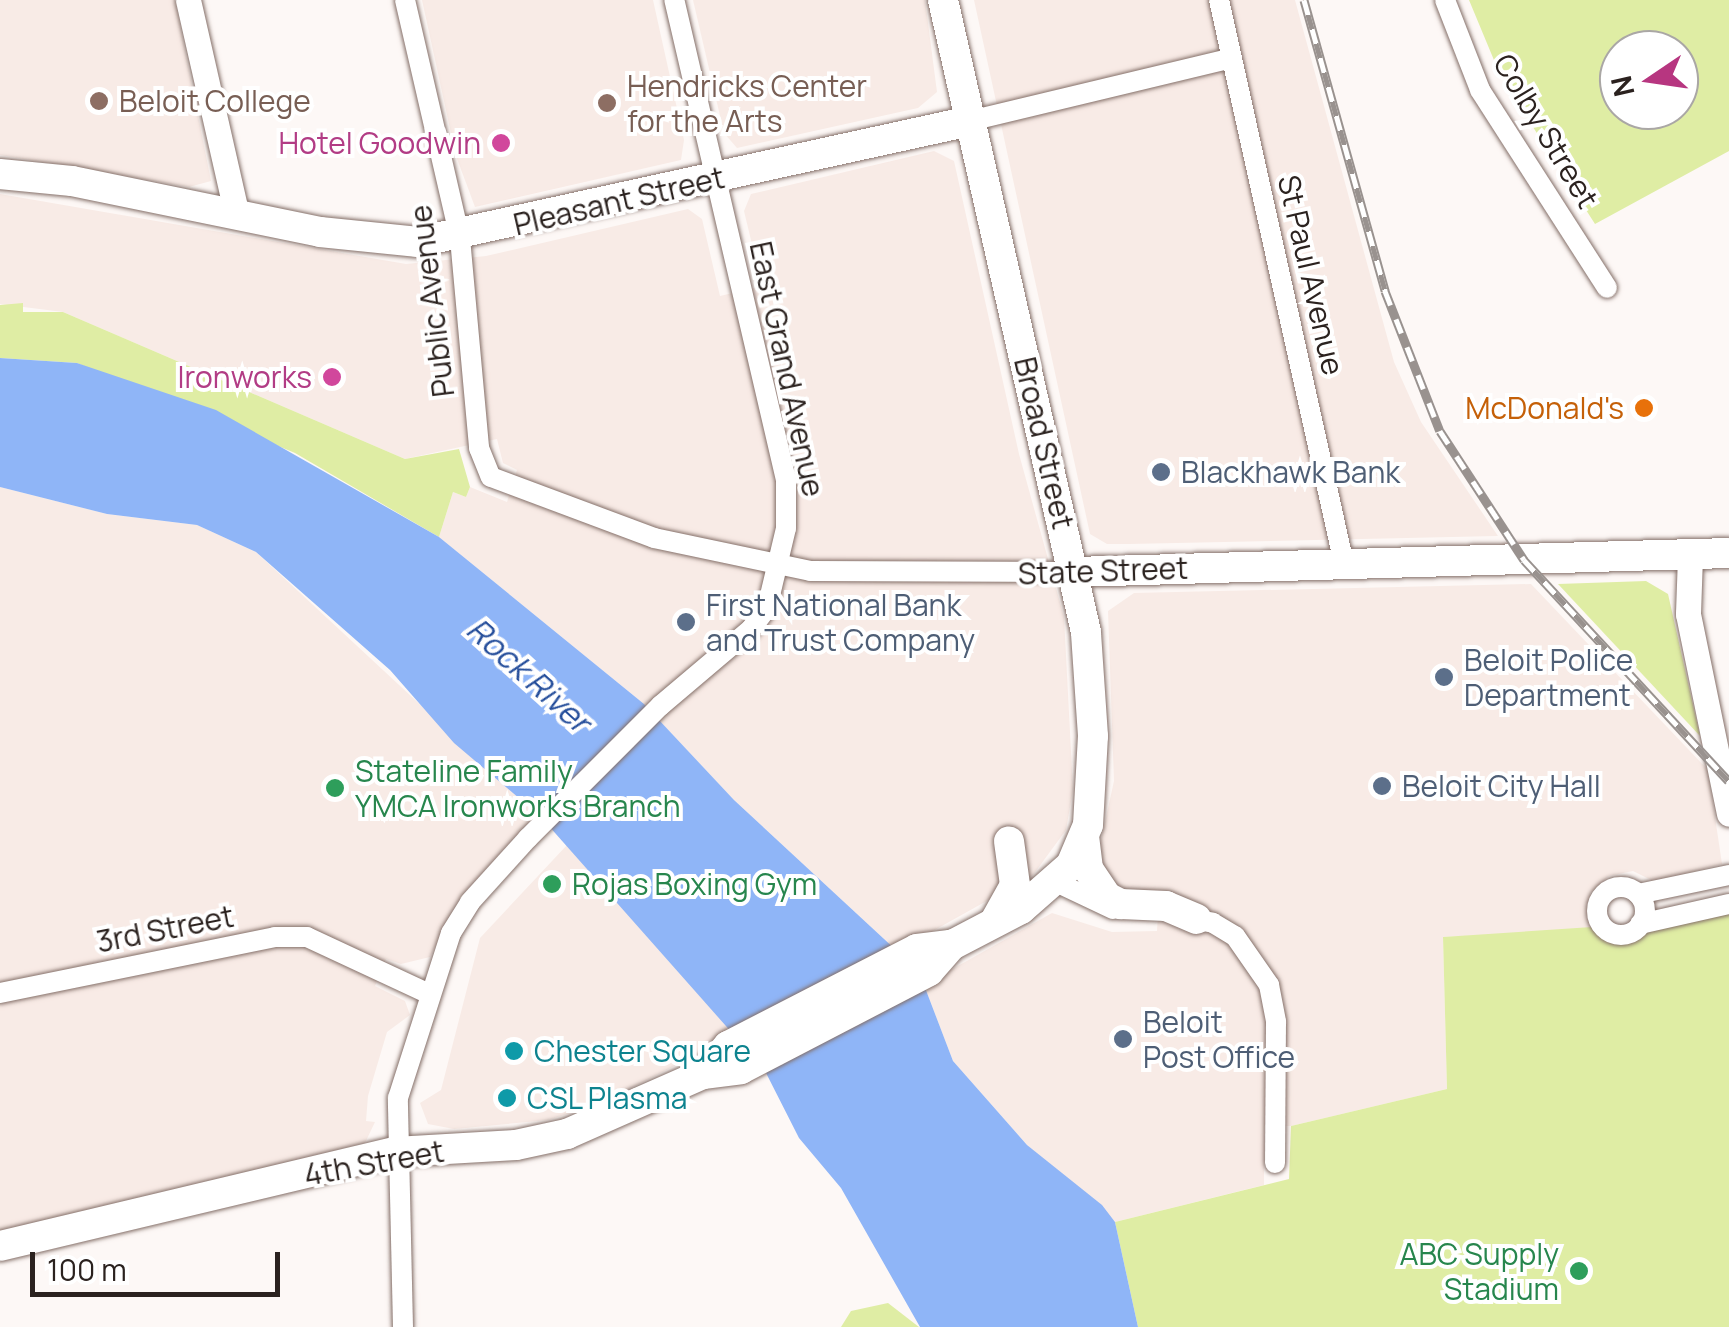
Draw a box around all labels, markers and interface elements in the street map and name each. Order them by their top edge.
north arrow [1599,30,1699,130]
street label: Colby Street [1486,48,1606,214]
place label: Hendricks Center for the Arts [627,68,867,138]
text: N [1601,72,1642,100]
place label: Beloit College [119,83,311,119]
marker: Beloit College [88,90,110,112]
marker: Hendricks Center for the Arts [596,92,618,114]
place label: Hotel Goodwin [279,125,481,161]
marker: Hotel Goodwin [490,132,512,154]
street label: Pleasant Street [510,159,728,243]
street label: St Paul Avenue [1271,172,1351,378]
street label: Public Avenue [402,203,462,399]
street label: East Grand Avenue [742,238,832,500]
street label: Broad Street [1007,354,1081,532]
place label: Ironworks [178,359,312,395]
marker: Ironworks [321,366,343,388]
place label: McDonald's [1465,390,1624,426]
marker: McDonald's [1633,397,1655,419]
place label: Blackhawk Bank [1181,454,1400,490]
marker: Blackhawk Bank [1150,461,1172,483]
street label: State Street [1017,550,1189,592]
place label: First National Bank and Trust Company [706,587,975,658]
water label: Rock River [459,610,599,740]
marker: First National Bank and Trust Company [675,611,697,633]
place label: Beloit Police Department [1464,642,1633,712]
marker: Beloit Police Department [1433,666,1455,688]
place label: Stateline Family YMCA Ironworks Branch [355,753,681,824]
place label: Beloit City Hall [1402,768,1601,804]
marker: Beloit City Hall [1371,775,1393,797]
marker: Stateline Family YMCA Ironworks Branch [324,777,346,799]
place label: Rojas Boxing Gym [572,866,817,902]
marker: Rojas Boxing Gym [541,873,563,895]
street label: 3rd Street [93,898,237,960]
place label: Beloit Post Office [1143,1004,1295,1074]
marker: Beloit Post Office [1112,1028,1134,1050]
place label: Chester Square [534,1033,751,1069]
marker: Chester Square [503,1040,525,1062]
place label: CSL Plasma [527,1080,689,1116]
marker: CSL Plasma [496,1087,518,1109]
street label: 4th Street [301,1133,447,1193]
scale bar [35,1232,285,1294]
place label: ABC Supply Stadium [1399,1236,1559,1306]
text: 100 m [47,1249,127,1290]
marker: ABC Supply Stadium [1568,1260,1590,1282]

